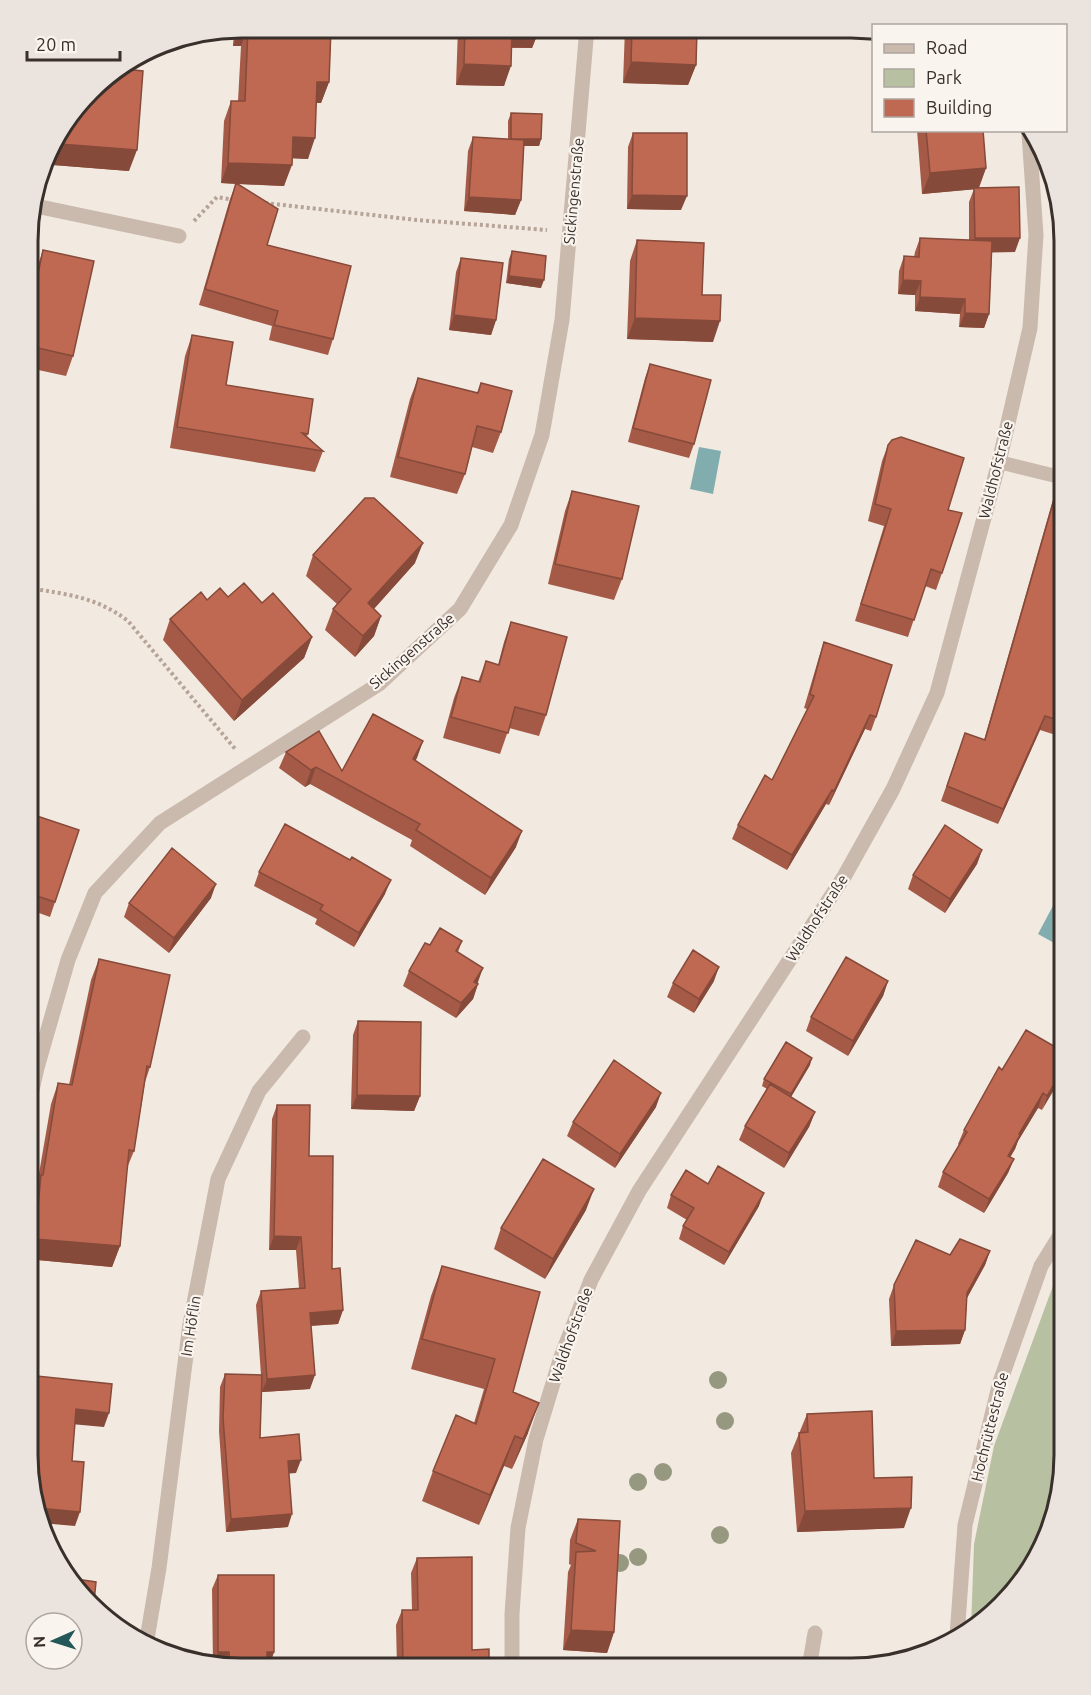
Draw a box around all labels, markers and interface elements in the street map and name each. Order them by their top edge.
scale bar [27,24,120,62]
legend [872,24,1067,132]
text: 20 m [36,34,76,54]
text: Road [926,37,968,57]
text: Park [926,67,962,87]
text: Building [926,97,992,117]
street label: Sickingenstraße [560,137,587,245]
street label: Waldhofstraße [975,419,1016,521]
street label: Sickingenstraße [366,609,458,692]
street label: Waldhofstraße [782,871,851,964]
street label: Waldhofstraße [545,1285,596,1385]
street label: Im Höflin [177,1294,204,1358]
street label: Hochrüttestraße [968,1370,1011,1483]
north arrow [24,1611,84,1671]
text: N [30,1635,48,1648]

